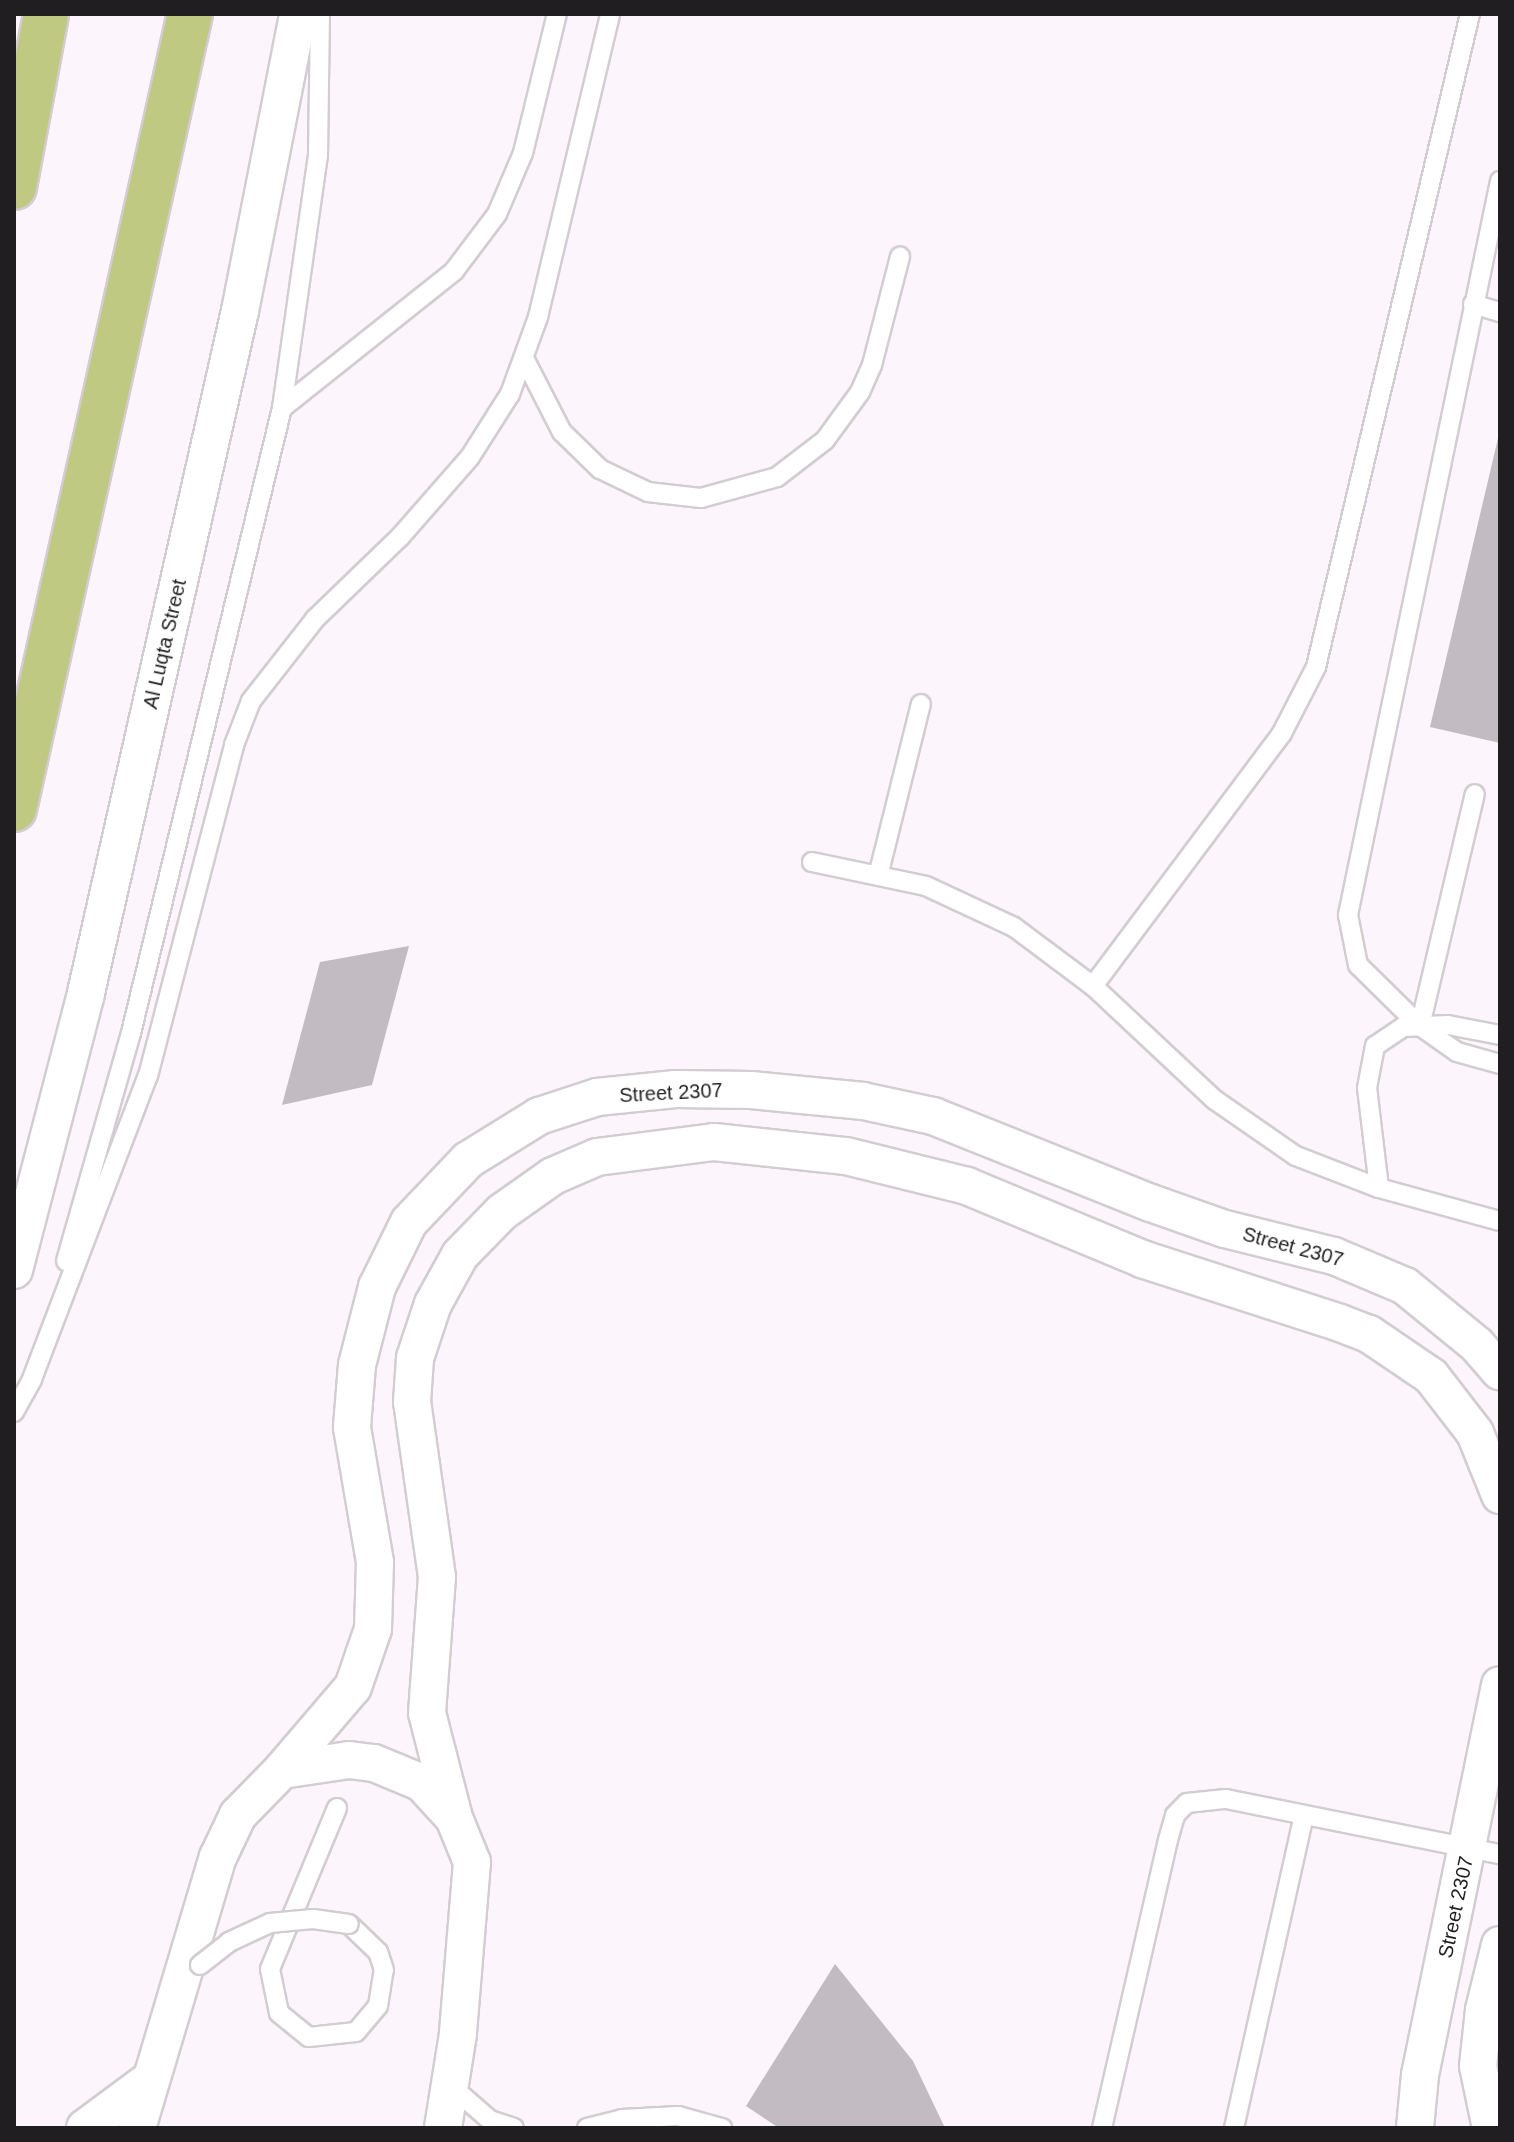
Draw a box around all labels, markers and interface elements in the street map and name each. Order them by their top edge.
street label: Al Luqta Street [138,577,192,711]
street label: Street 2307 [619,1078,723,1108]
street label: Street 2307 [1240,1222,1346,1272]
street label: Street 2307 [1434,1854,1478,1960]

